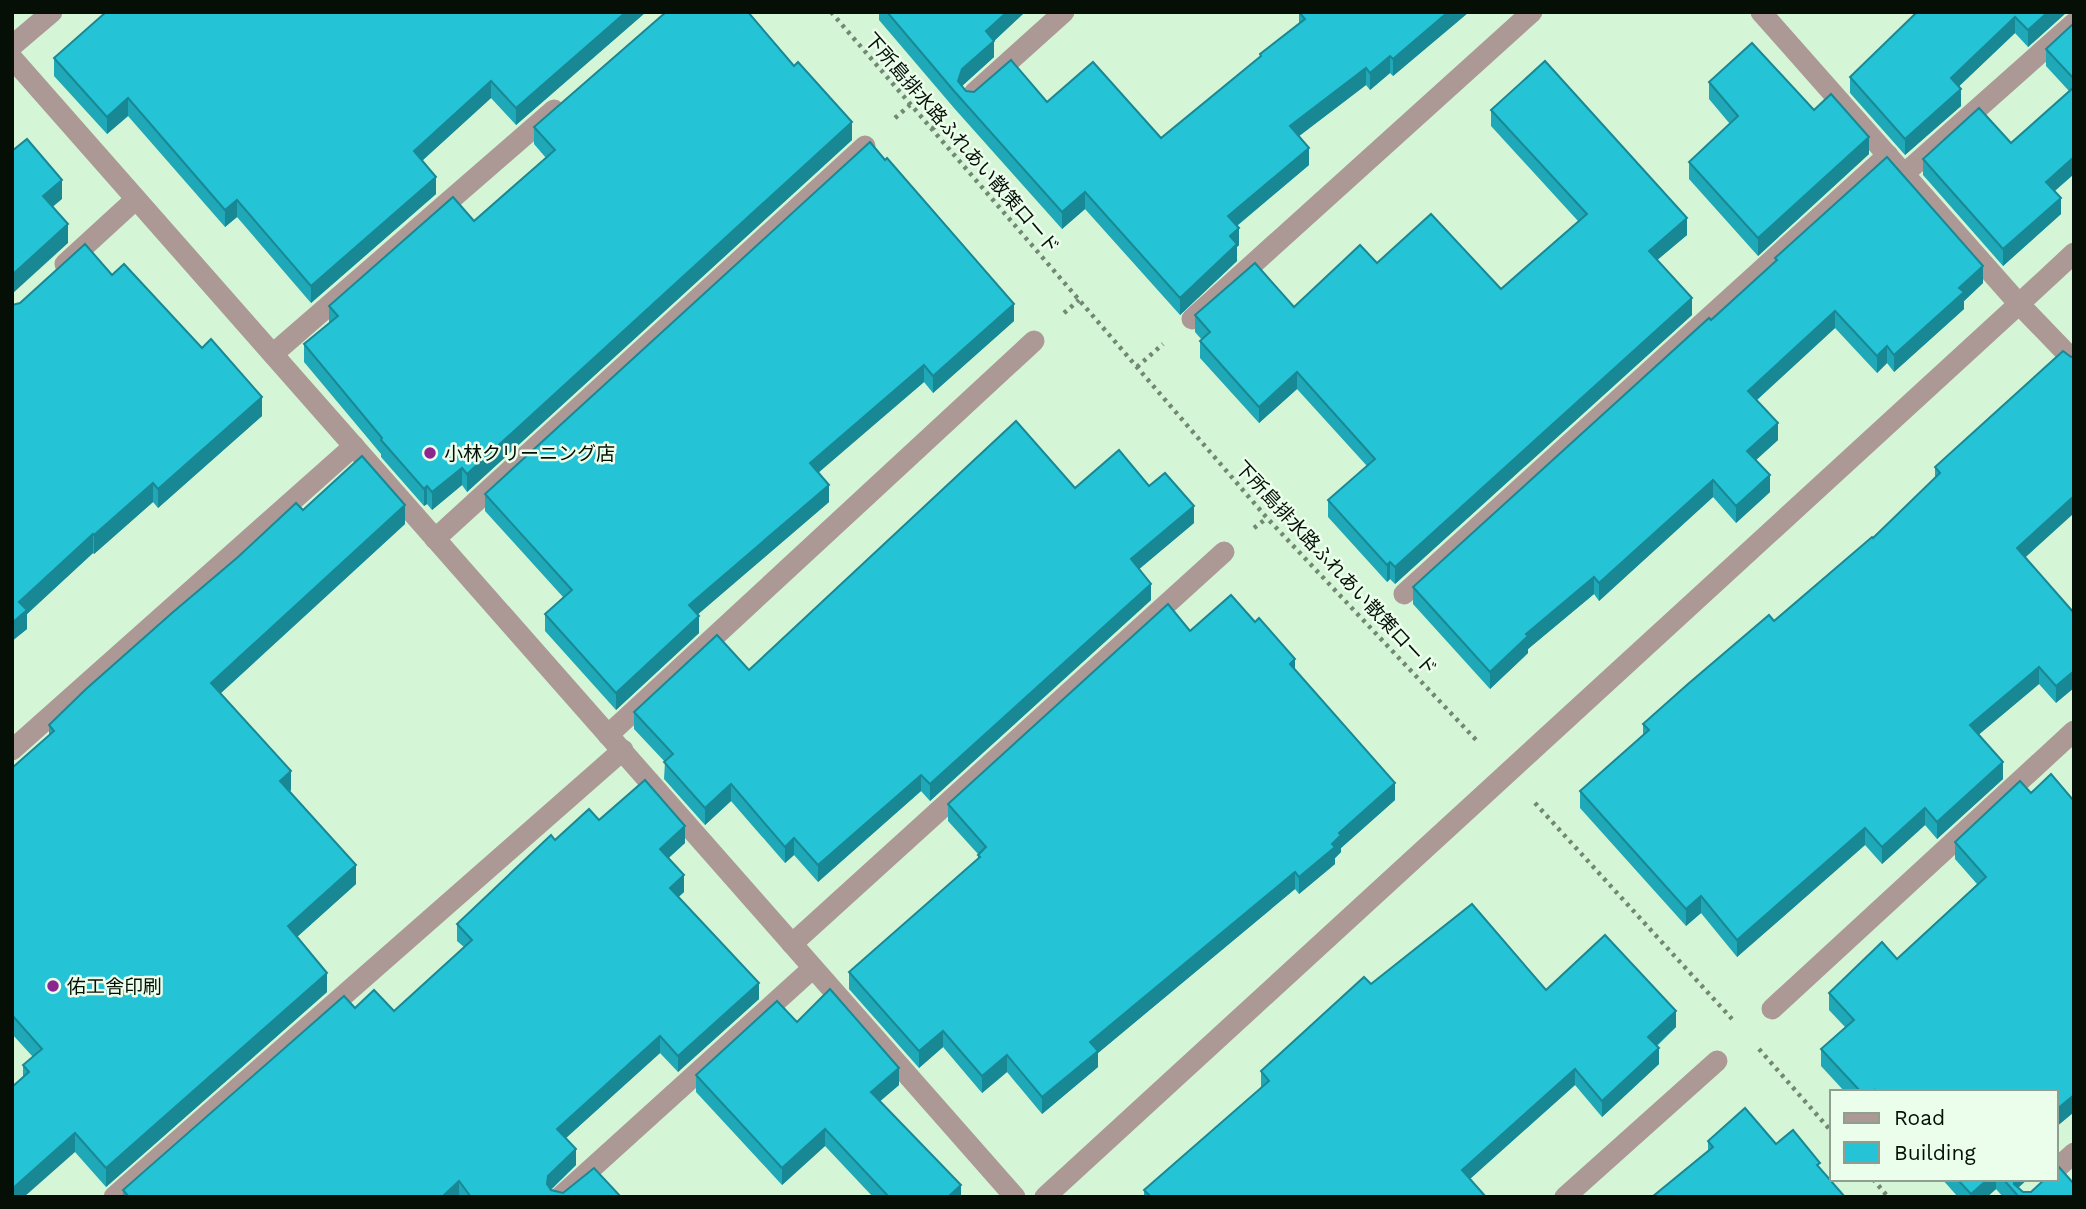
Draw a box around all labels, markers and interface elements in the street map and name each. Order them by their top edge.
street label: 下所島排水路ふれあい散策ロード [860,28,1064,258]
place label: 小林クリーニング店 [444,442,615,465]
marker: 小林クリーニング店 [422,445,438,461]
street label: 下所島排水路ふれあい散策ロード [1230,456,1442,680]
place label: 佑工舎印刷 [67,975,162,998]
marker: 佑工舎印刷 [45,978,61,994]
legend [1830,1090,2058,1181]
text: Road [1894,1105,1945,1130]
text: Building [1894,1140,1976,1165]

